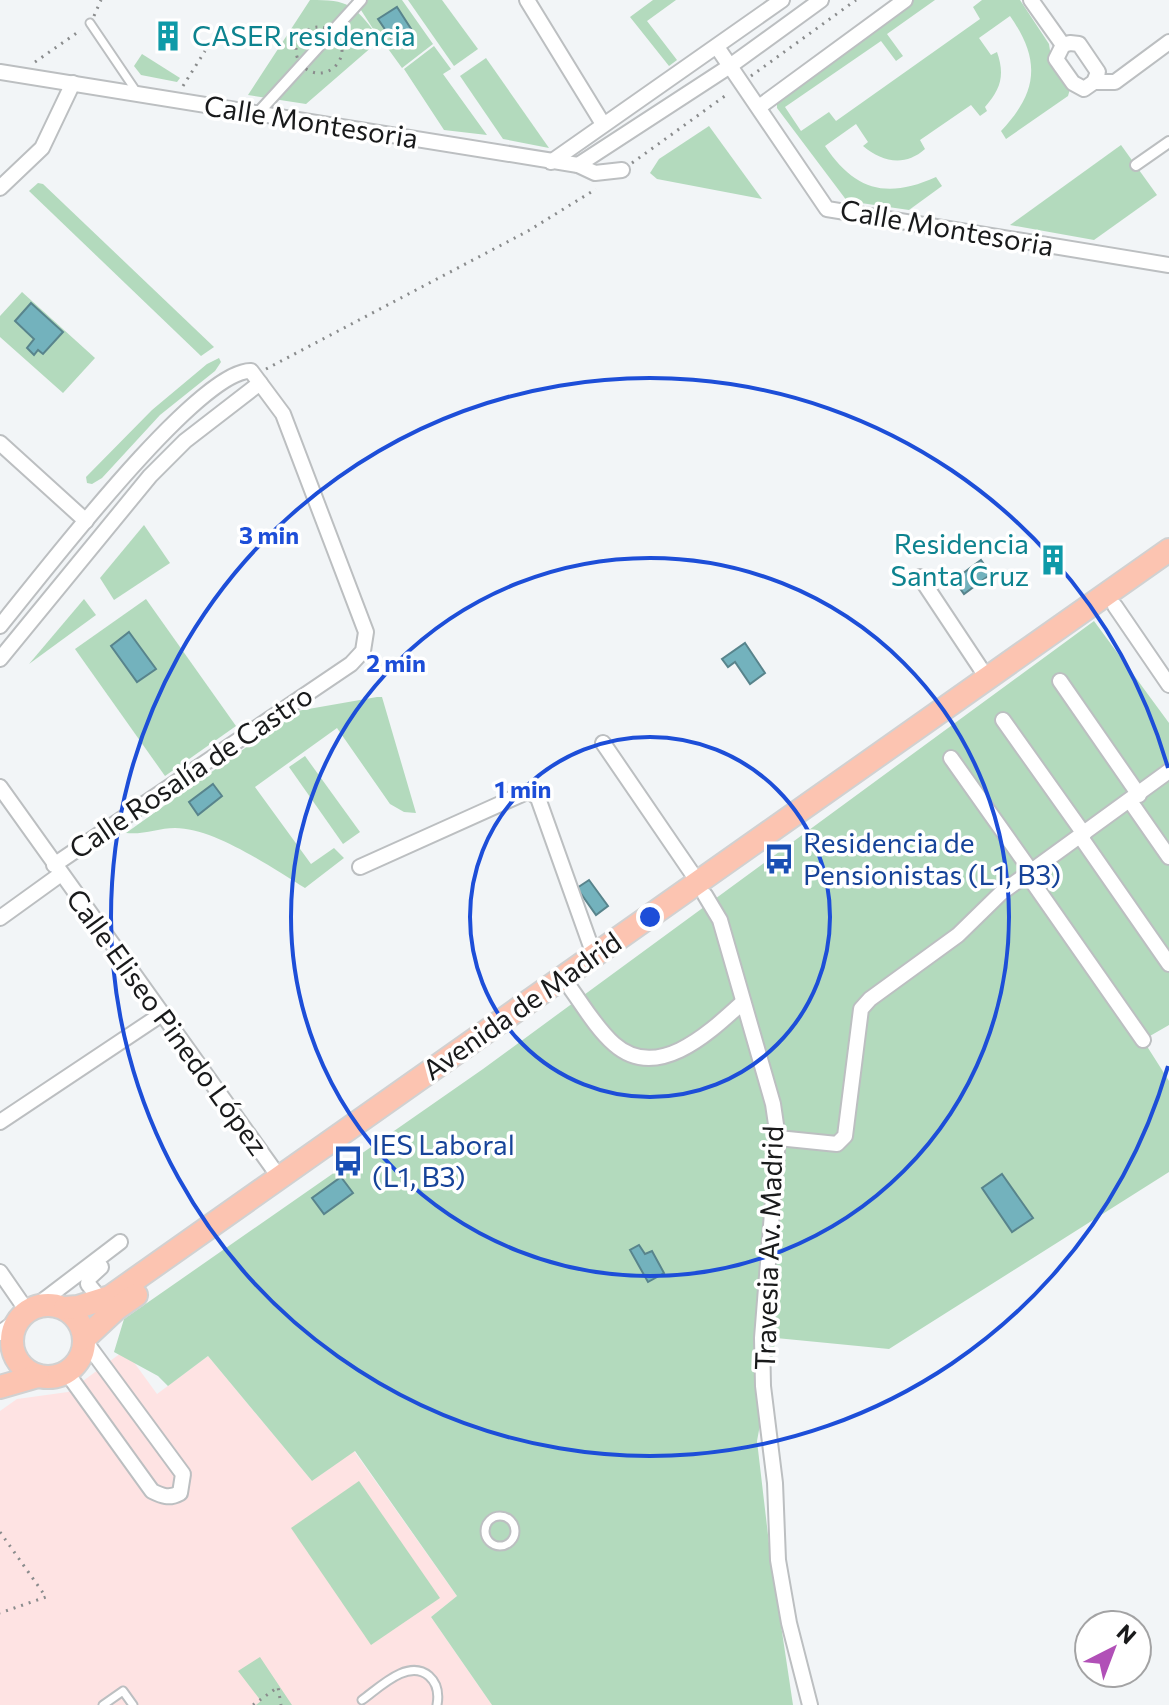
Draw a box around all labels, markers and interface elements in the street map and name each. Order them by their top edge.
place label: CASER residencia [192,18,416,52]
building icon: CASER residencia [151,19,185,53]
street label: Calle Montesoria [202,87,421,155]
street label: Calle Montesoria [838,191,1057,263]
text: 3 min [239,520,299,549]
place label: Residencia Santa Cruz [890,526,1029,592]
building icon: Residencia Santa Cruz [1036,543,1070,577]
text: 2 min [366,648,426,677]
street label: Calle Rosalía de Castro [62,677,318,865]
text: 1 min [495,774,551,803]
place label: Residencia de Pensionistas (L1, B3) [803,825,1061,891]
bus stop icon: Residencia de Pensionistas (L1, B3) [762,842,796,876]
street label: Calle Eliseo Pinedo López [60,882,276,1161]
centre of rings [636,903,664,931]
street label: Avenida de Madrid [416,924,627,1086]
street label: Travesia Av. Madrid [747,1125,789,1371]
place label: IES Laboral (L1, B3) [372,1127,515,1193]
bus stop icon: IES Laboral (L1, B3) [331,1144,365,1178]
north arrow [1073,1609,1153,1689]
text: N [1112,1618,1142,1649]

